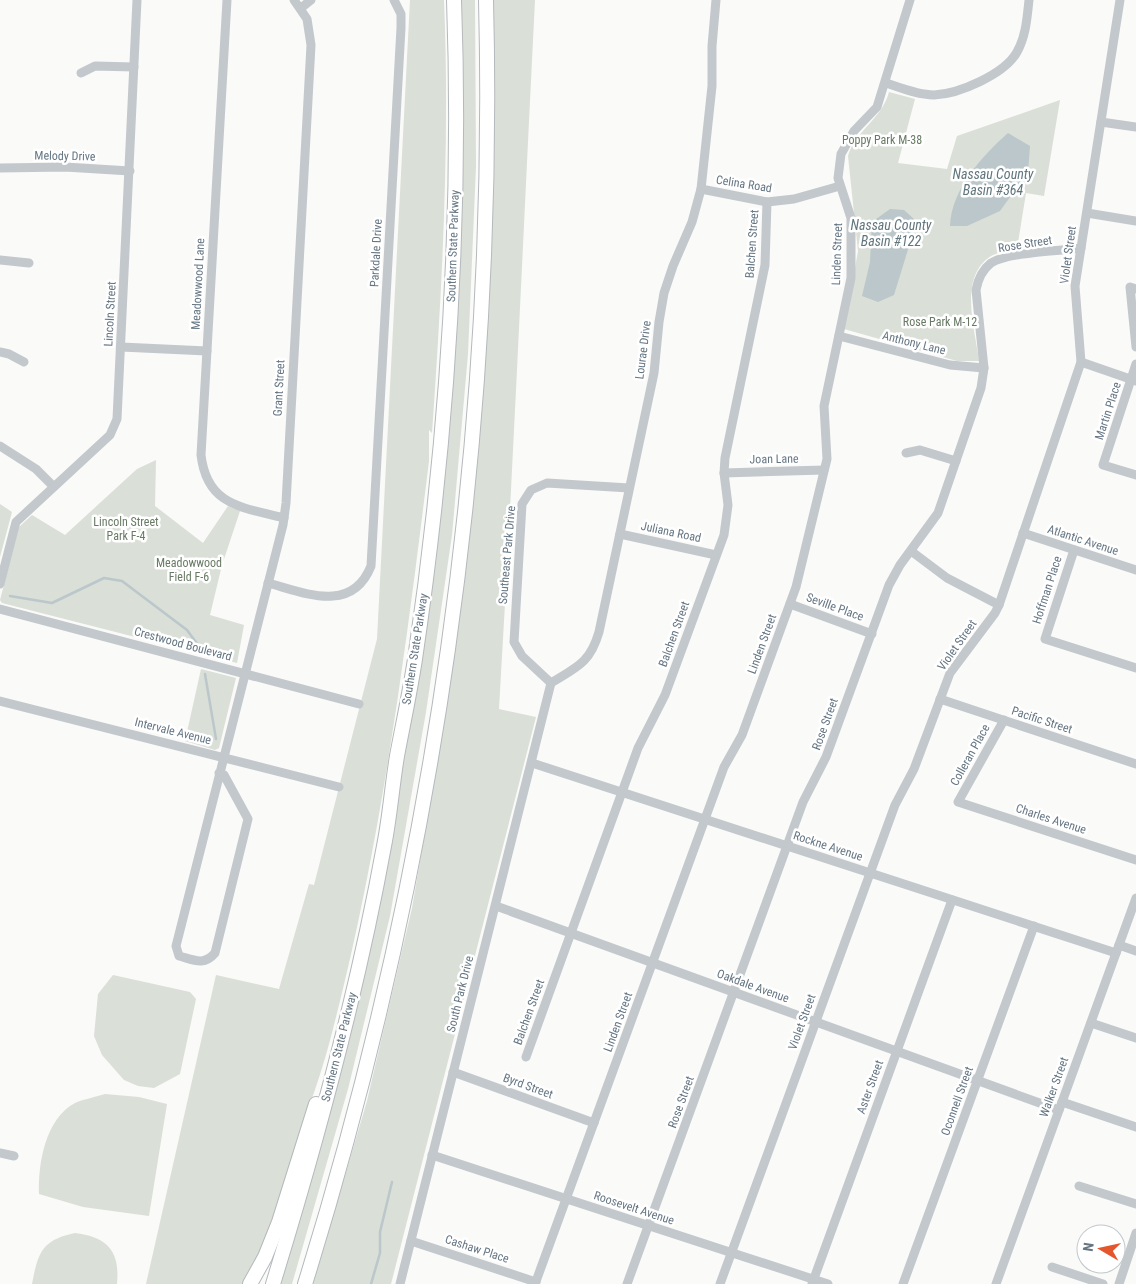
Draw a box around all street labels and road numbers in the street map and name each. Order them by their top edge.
street label: Melody Drive [34,148,96,164]
street label: Celina Road [715,173,773,195]
street label: Southern State Parkway [444,190,462,302]
street label: Balchen Street [743,209,761,279]
street label: Parkdale Drive [367,218,385,287]
street label: Linden Street [829,222,845,285]
street label: Violet Street [1057,225,1079,285]
street label: Rose Street [997,233,1053,255]
street label: Meadowwood Lane [189,237,207,330]
street label: Lincoln Street [101,281,119,347]
street label: Lourae Drive [632,319,654,380]
street label: Anthony Lane [881,328,947,358]
street label: Grant Street [271,359,287,417]
street label: Martin Place [1092,380,1124,442]
street label: Joan Lane [749,452,799,466]
street label: Southeast Park Drive [496,505,518,605]
street label: Juliana Road [640,519,702,545]
street label: Atlantic Avenue [1046,522,1121,558]
street label: Hoffman Place [1029,554,1065,626]
street label: Seville Place [804,590,866,624]
street label: Southern State Parkway [399,592,431,706]
street label: Balchen Street [656,599,692,669]
street label: Linden Street [745,612,779,676]
street label: Violet Street [935,617,980,673]
street label: Crestwood Boulevard [133,624,233,664]
street label: Rose Street [809,696,841,752]
street label: Pacific Street [1010,704,1075,737]
street label: Intervale Avenue [133,715,213,747]
street label: Colleran Place [947,722,993,788]
street label: Charles Avenue [1014,801,1088,837]
street label: Rockne Avenue [792,828,865,864]
street label: South Park Drive [444,954,476,1034]
street label: Oakdale Avenue [715,966,791,1006]
street label: Balchen Street [511,977,547,1047]
street label: Linden Street [601,990,635,1054]
street label: Southern State Parkway [319,991,359,1103]
street label: Violet Street [785,992,819,1052]
street label: Walker Street [1037,1055,1071,1119]
street label: Aster Street [854,1058,886,1116]
street label: Oconnell Street [938,1064,976,1137]
street label: Byrd Street [501,1071,555,1102]
street label: Rose Street [665,1074,697,1130]
street label: Roosevelt Avenue [592,1188,676,1228]
street label: Cashaw Place [443,1232,511,1266]

